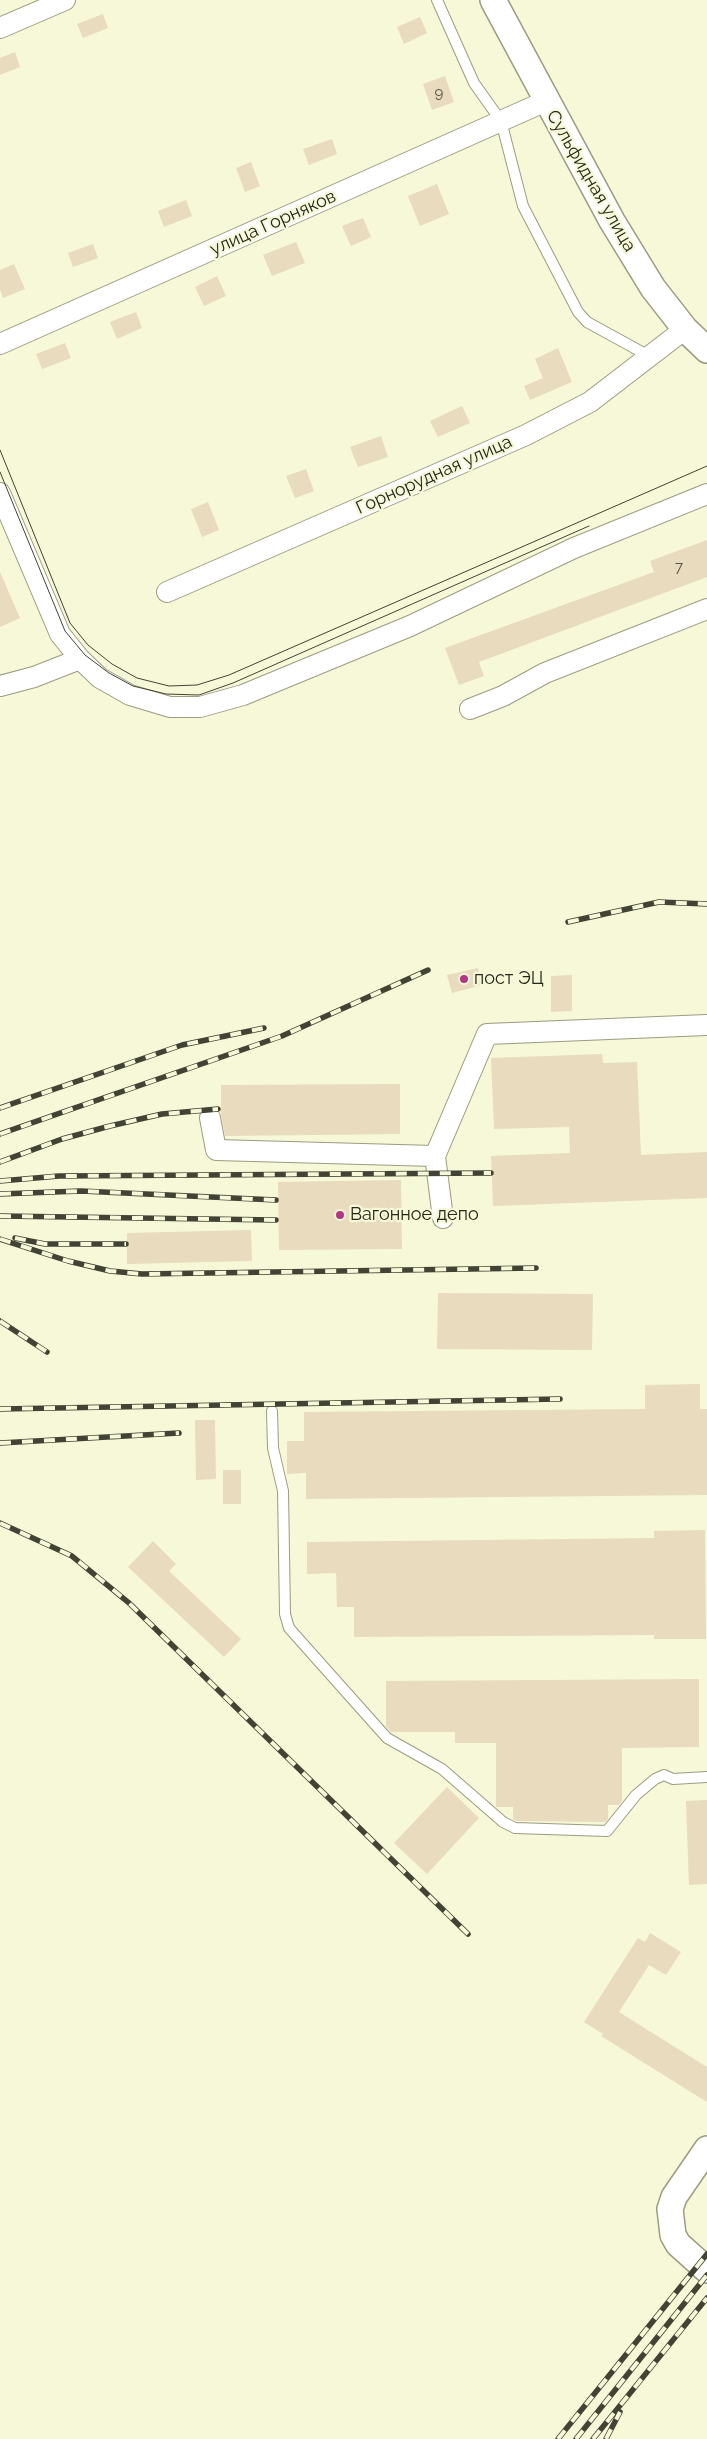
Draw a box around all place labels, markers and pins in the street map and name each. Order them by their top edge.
place label: пост ЭЦ [474,968,544,990]
marker: пост ЭЦ [458,973,470,985]
place label: Вагонное депо [350,1204,479,1226]
marker: Вагонное депо [334,1209,346,1221]

